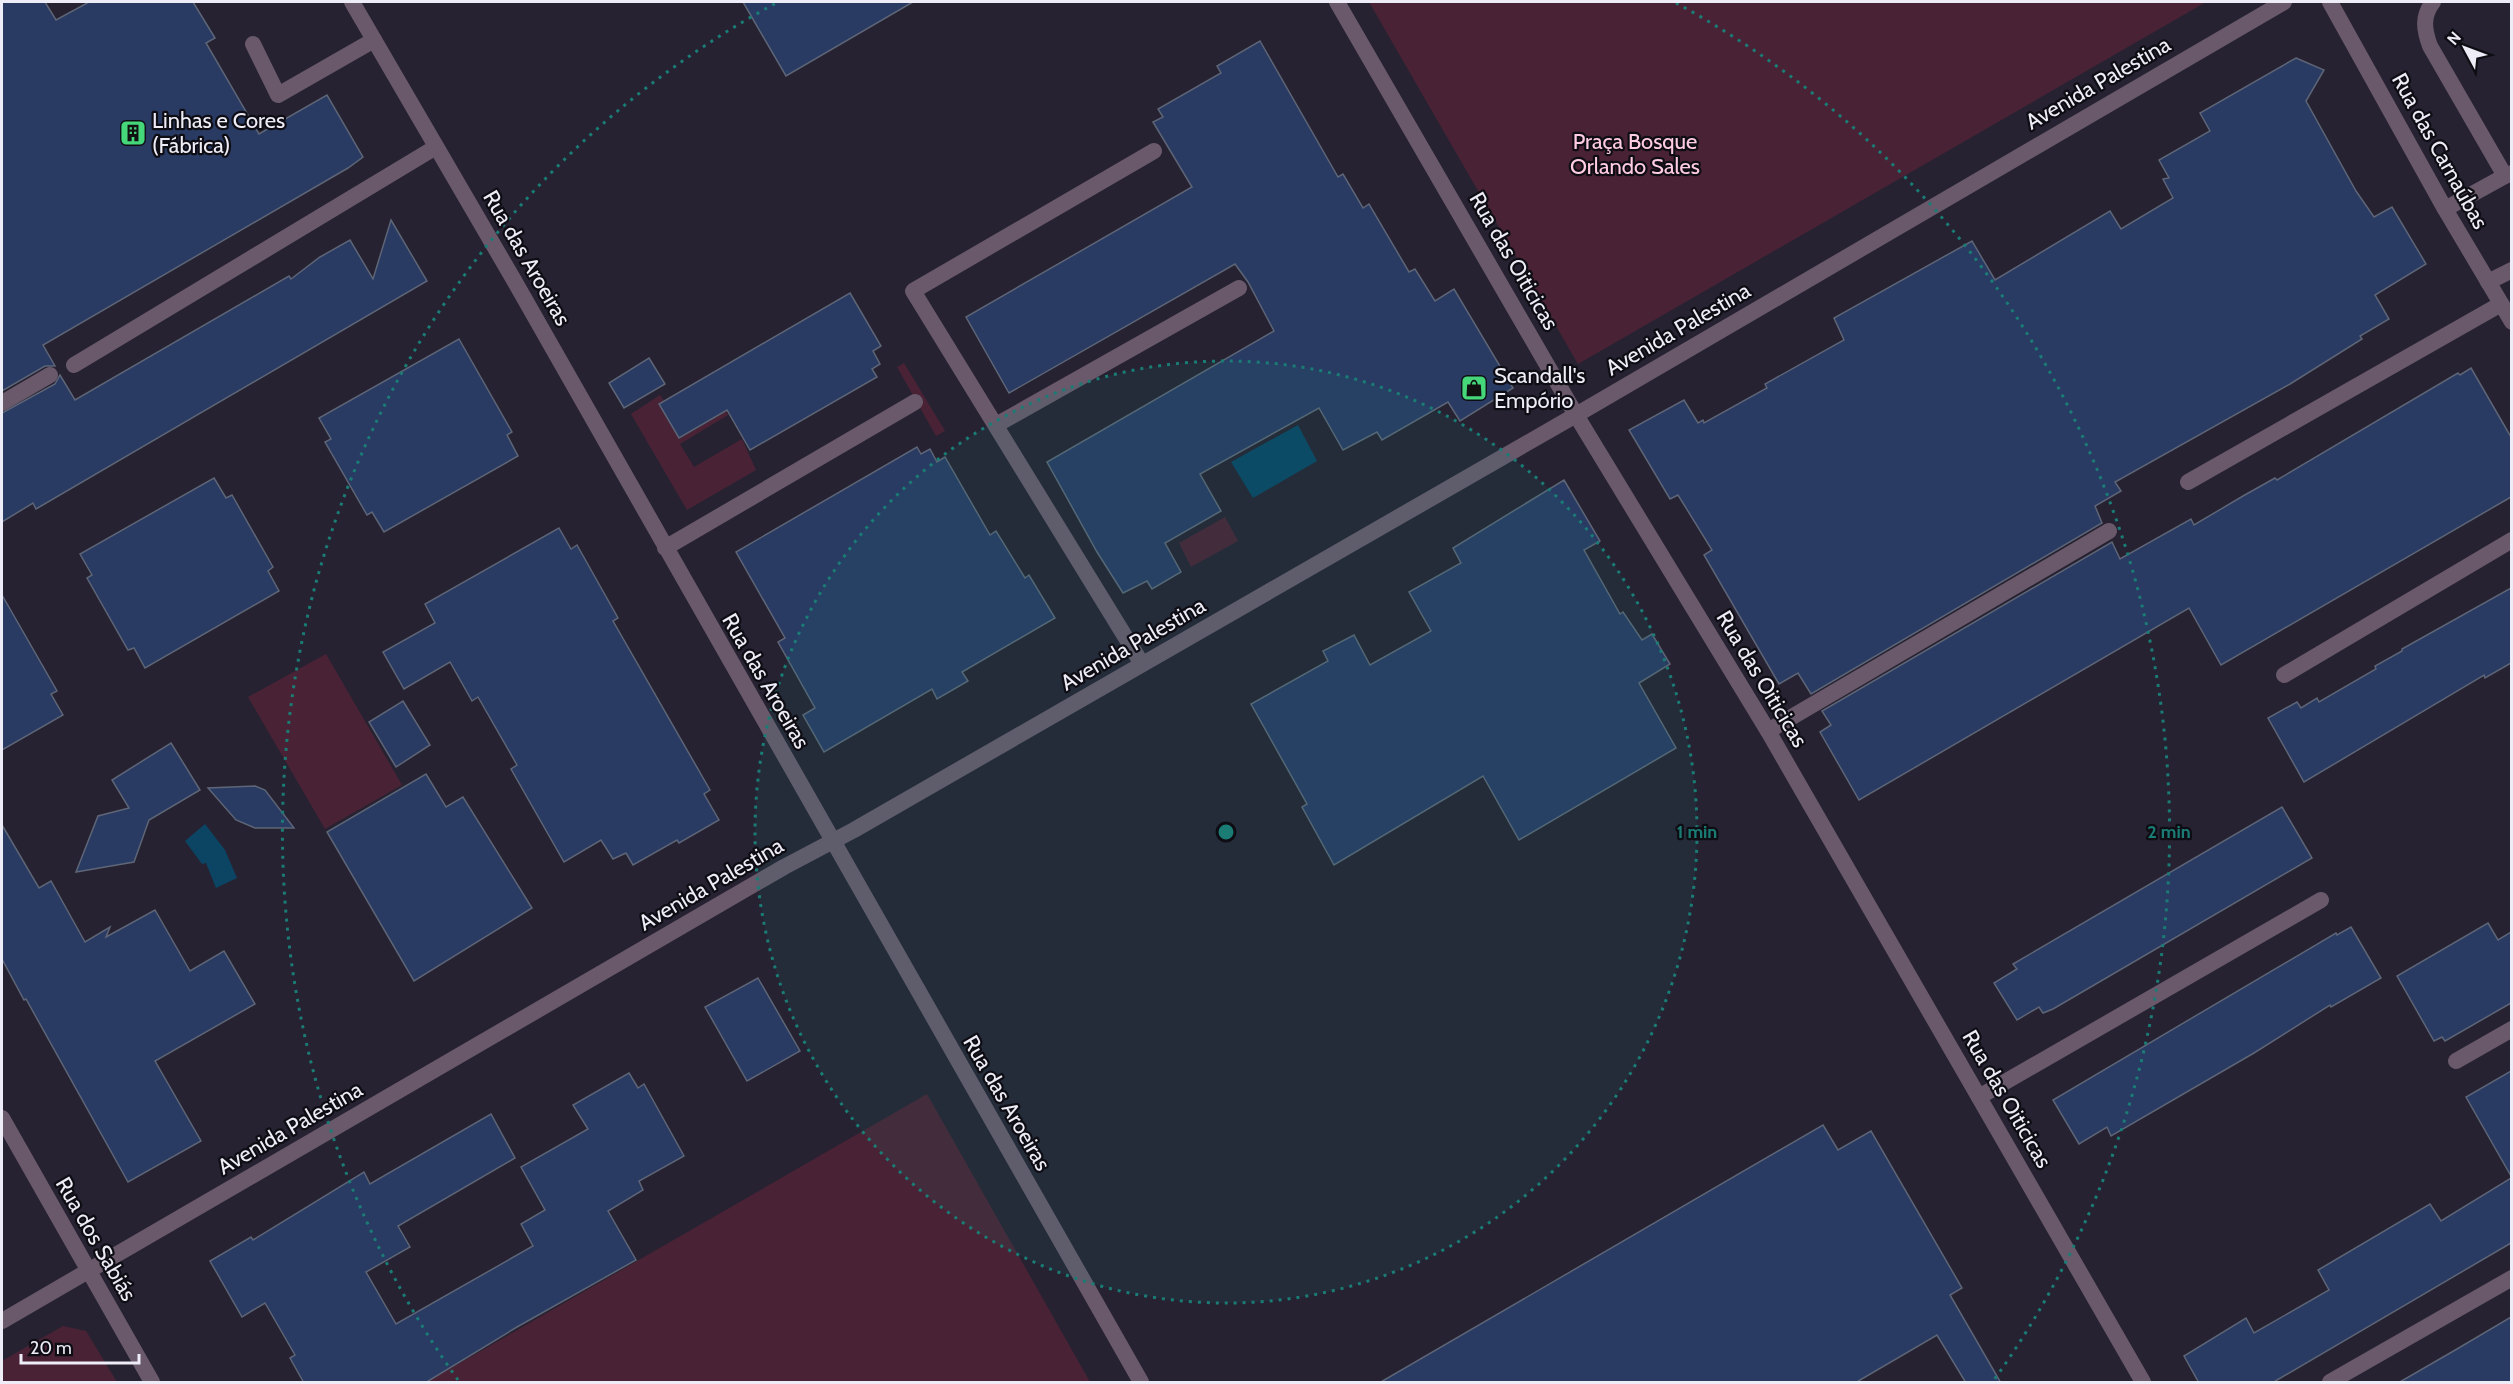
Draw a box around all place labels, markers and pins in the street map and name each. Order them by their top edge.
place label: Linhas e Cores (Fábrica) [152,107,285,159]
building icon: Linhas e Cores (Fábrica) [118,118,148,148]
place label: Scandall's Empório [1494,362,1585,414]
shop icon: Scandall's Empório [1459,373,1489,403]
centre of rings [1216,822,1236,842]

